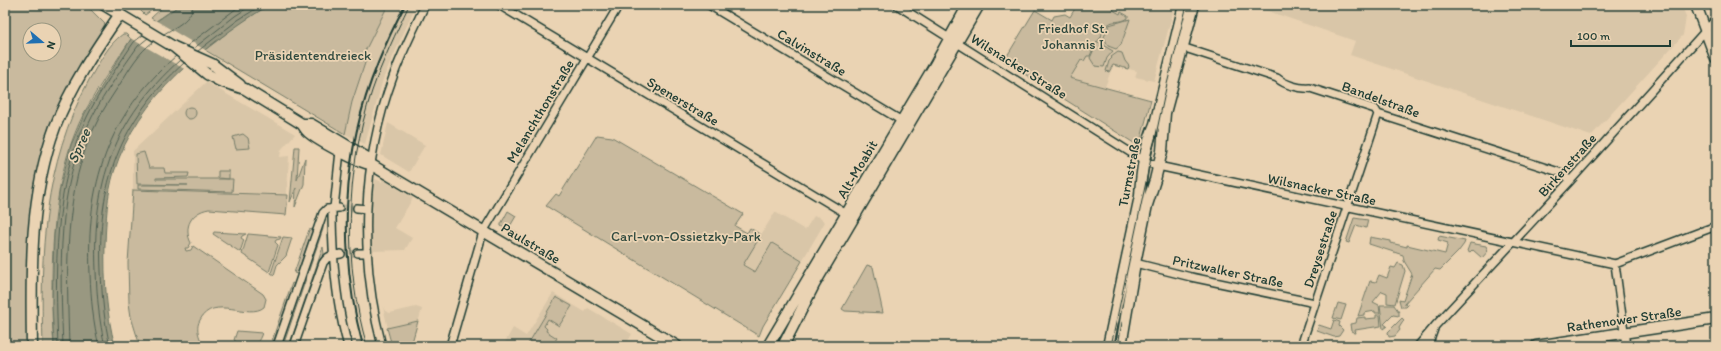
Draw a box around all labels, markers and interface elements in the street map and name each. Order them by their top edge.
park label: Friedhof St. Johannis I [1038,20,1108,53]
north arrow [22,22,62,62]
scale bar [1571,22,1670,48]
street label: Calvinstraße [774,25,850,80]
text: 100 m [1577,29,1610,43]
street label: Wilsnacker Straße [967,30,1070,103]
text: N [44,39,58,51]
park label: Präsidentendreieck [255,47,372,64]
street label: Melanchthonstraße [503,56,578,166]
street label: Spenerstraße [644,73,722,130]
street label: Bandelstraße [1339,77,1423,122]
water label: Spree [63,125,95,166]
street label: Birkenstraße [1534,130,1600,201]
street label: Turmstraße [1114,136,1145,208]
street label: Alt-Moabit [833,137,881,201]
street label: Wilsnacker Straße [1266,170,1378,209]
street label: Dreysestraße [1300,208,1341,290]
street label: Paulstraße [498,219,564,268]
park label: Carl-von-Ossietzky-Park [611,228,762,245]
street label: Pritzwalker Straße [1171,251,1285,292]
street label: Rathenower Straße [1566,303,1683,336]

